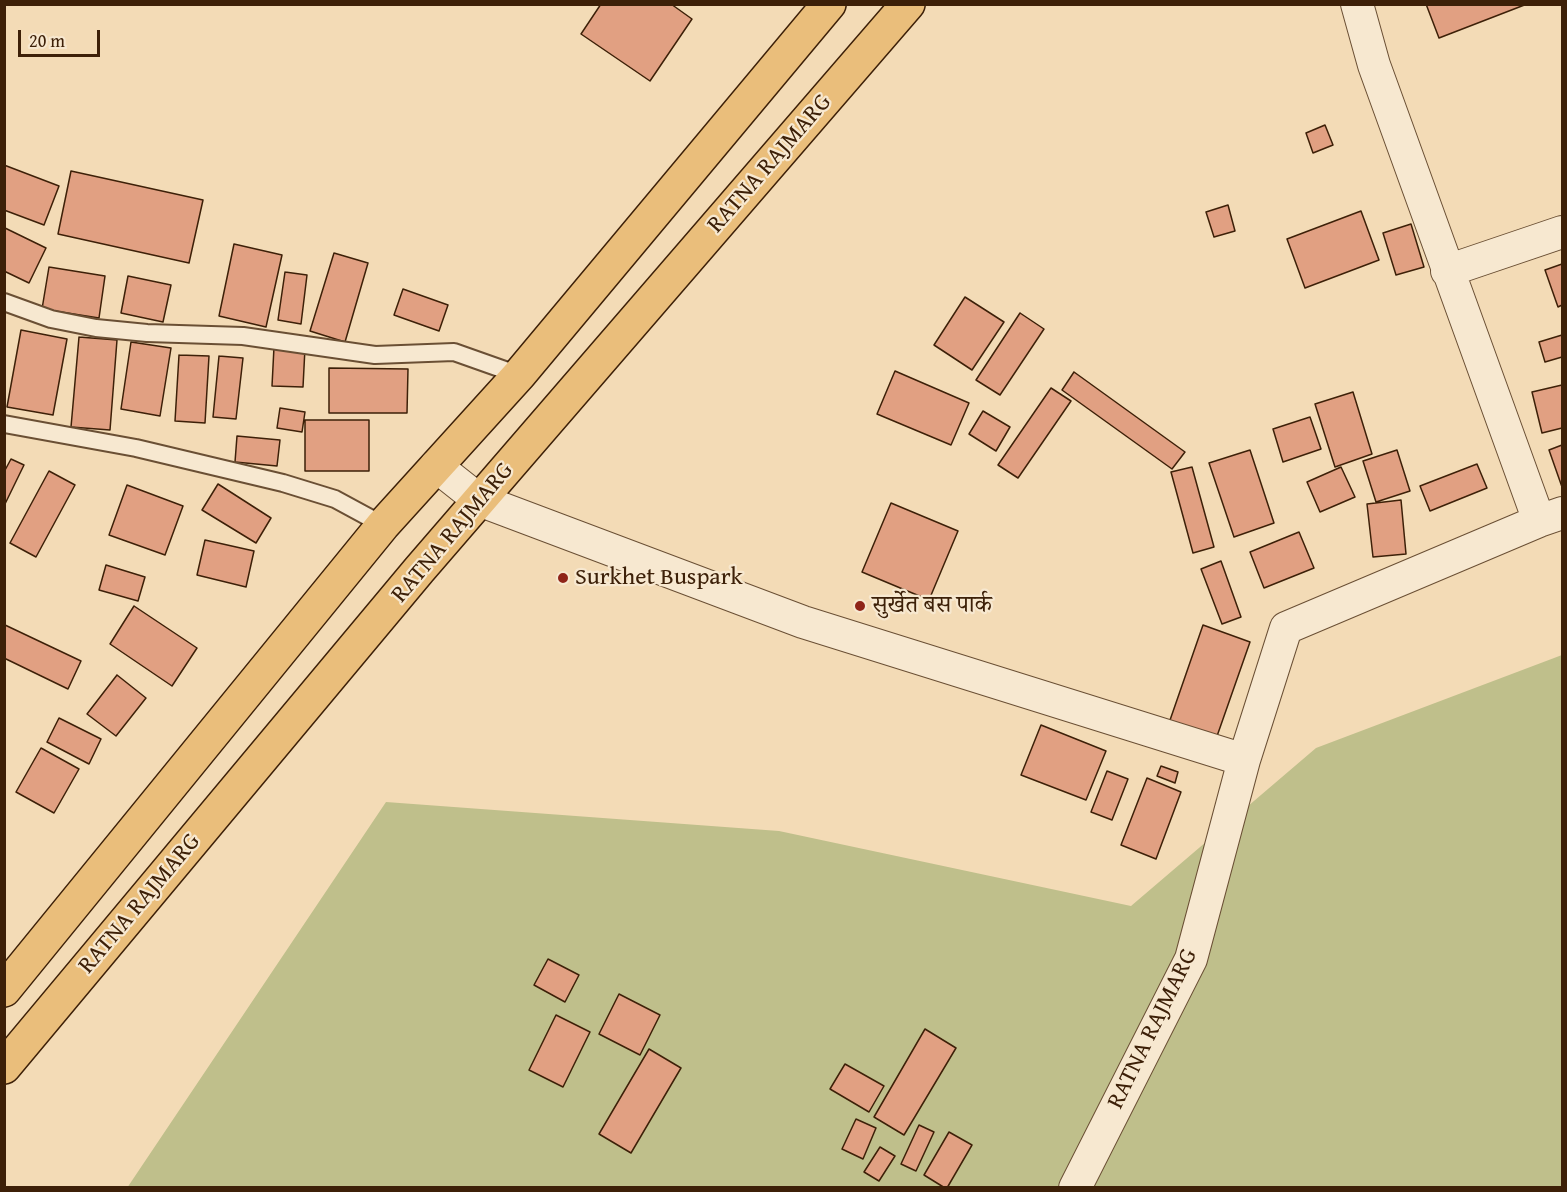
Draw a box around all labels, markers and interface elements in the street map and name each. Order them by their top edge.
scale bar [21,18,104,56]
text: 20 m [29,27,65,54]
street label: RATNA RAJMARG [702,89,838,239]
street label: RATNA RAJMARG [386,457,520,609]
place label: Surkhet Buspark [575,564,743,592]
marker: Surkhet Buspark [556,571,570,585]
place label: सुर्खेत बस पार्क [872,592,992,620]
marker: सुर्खेत बस पार्क [853,599,867,613]
street label: RATNA RAJMARG [73,828,207,980]
street label: RATNA RAJMARG [1102,944,1204,1114]

